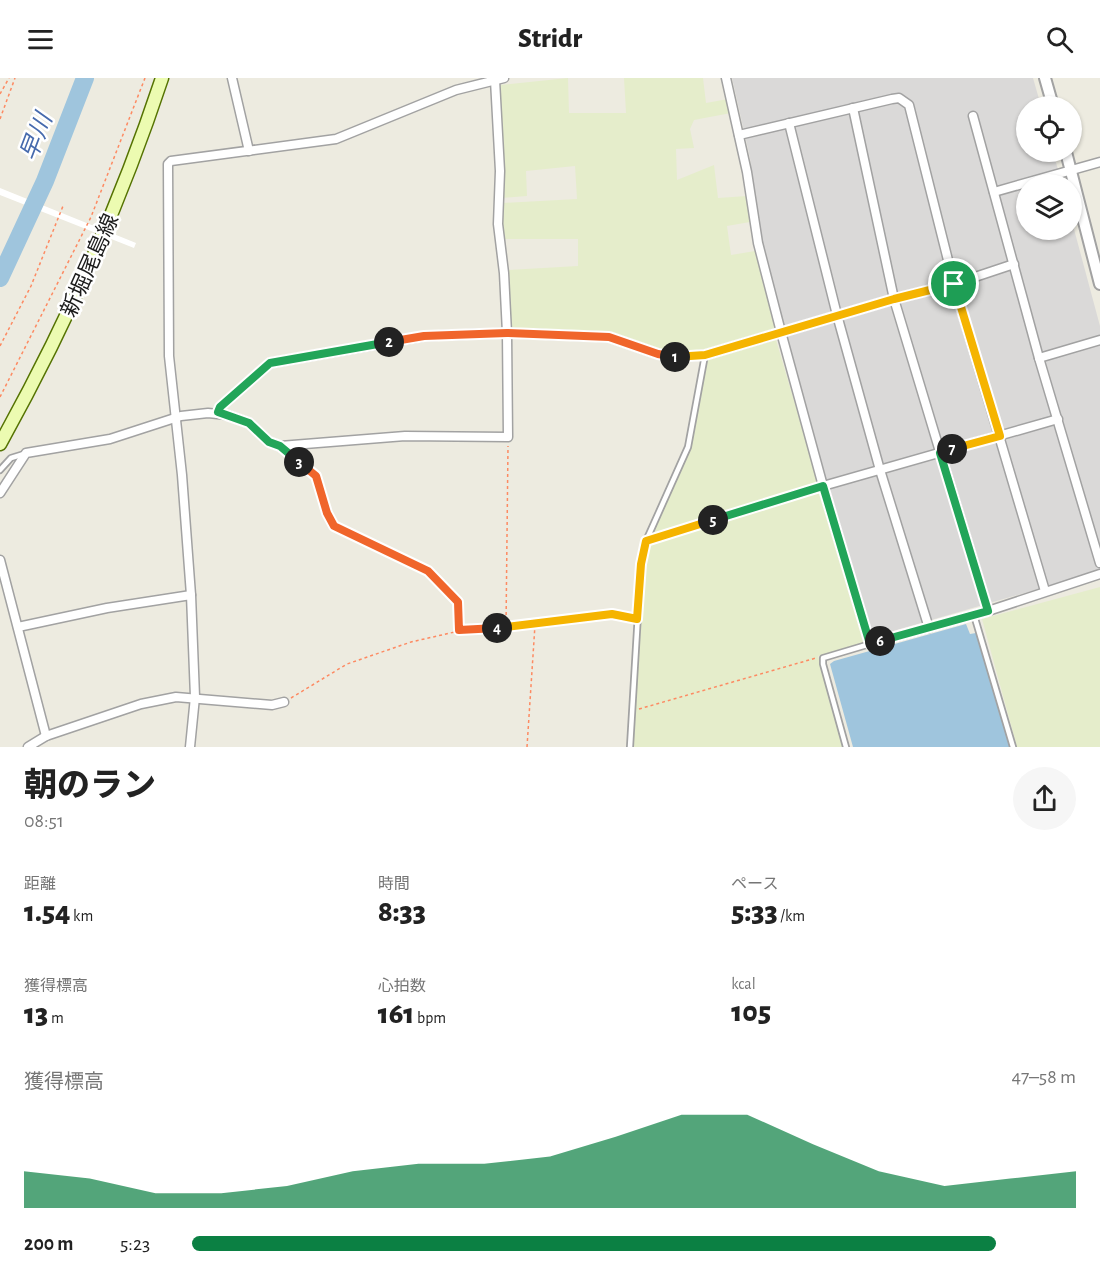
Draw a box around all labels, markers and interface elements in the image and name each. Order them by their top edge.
icon: menu [24,23,57,56]
icon: search [1043,23,1076,56]
text: Stridr [518,25,582,52]
map controls [1016,96,1082,240]
button: locate [1016,96,1082,162]
water label: 早川 [16,107,58,164]
button: layers [1016,174,1082,240]
street label: 新堀尾島線 [57,210,122,320]
pin [928,258,979,309]
icon: arrive [937,267,970,300]
pin: 2 [374,327,404,357]
text: 2 [385,334,393,350]
pin: 1 [660,342,690,372]
text: 1 [672,349,678,365]
pin: 7 [937,434,967,464]
text: 7 [949,441,955,457]
pin: 3 [284,447,314,477]
text: 3 [296,454,302,470]
pin: 5 [698,505,728,535]
text: 5 [710,512,716,528]
pin: 4 [482,613,512,643]
text: 4 [493,620,501,636]
pin: 6 [865,626,895,656]
text: 6 [876,633,884,649]
button: share [1013,767,1076,830]
text: 朝のラン [24,770,156,803]
text: 08:51 [24,811,64,831]
text: 距離 [24,876,56,892]
text: 時間 [378,876,410,892]
text: ペース [731,876,779,892]
text: 1.54 [24,897,70,927]
text: 8:33 [378,897,426,927]
text: 5:33 [731,897,778,927]
text: km [70,908,93,924]
text: /km [778,908,805,924]
text: kcal [731,976,756,992]
text: 獲得標高 [24,978,88,994]
text: 心拍数 [378,978,426,994]
text: 105 [731,997,771,1027]
text: 13 [24,999,48,1029]
text: 161 [378,999,414,1029]
text: m [48,1010,64,1026]
text: bpm [414,1010,446,1026]
text: 47–58 m [1011,1067,1076,1087]
text: 獲得標高 [24,1072,104,1092]
text: 200 m [24,1234,73,1254]
text: 5:23 [120,1234,150,1254]

